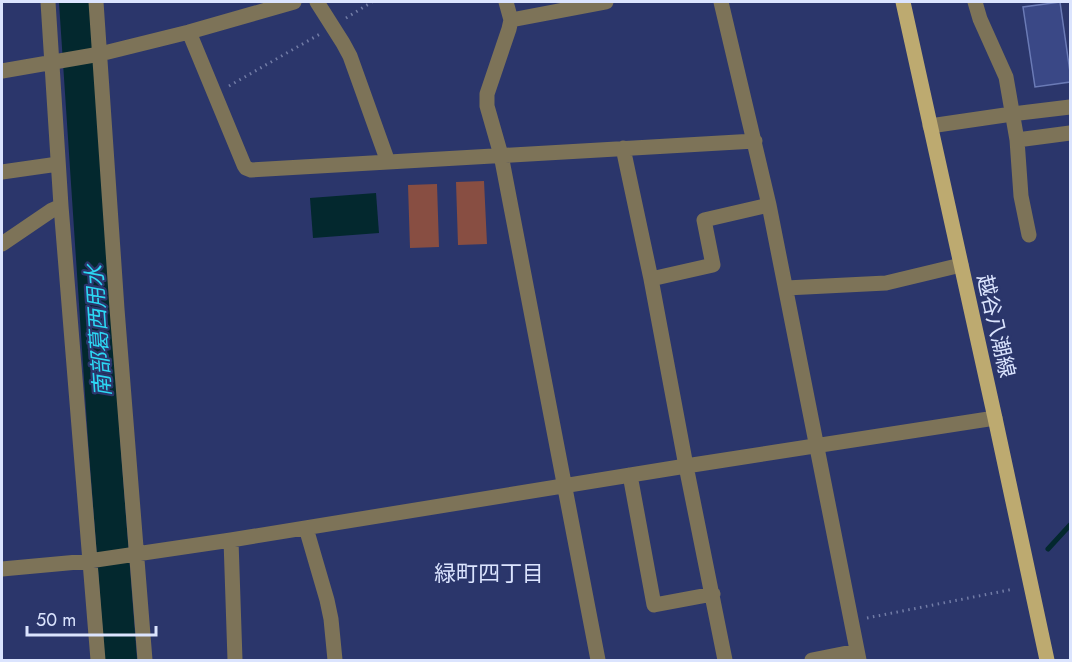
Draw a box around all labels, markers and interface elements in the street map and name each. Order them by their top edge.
water label: 南部葛西用水 [77,262,119,398]
street label: 越谷八潮線 [970,271,1022,381]
district label: 緑町四丁目 [434,557,544,589]
scale bar [27,599,156,637]
text: 50 m [36,607,76,633]

